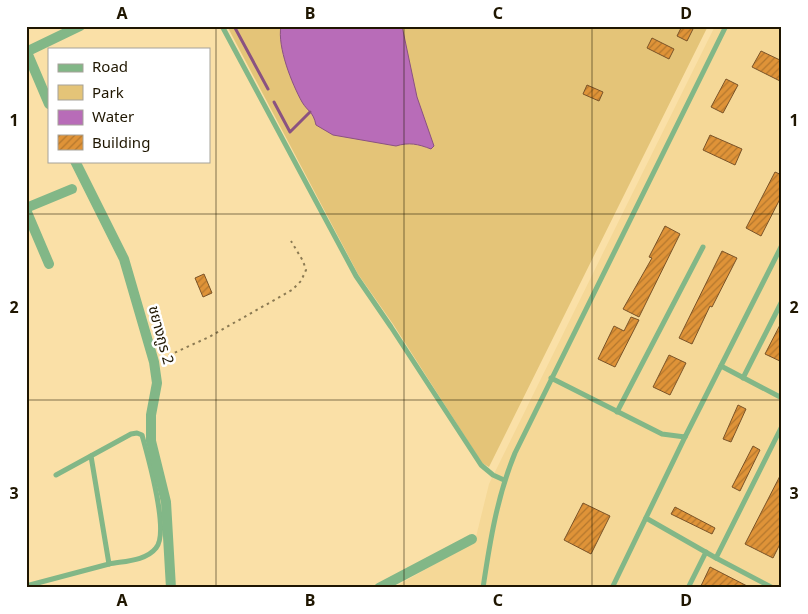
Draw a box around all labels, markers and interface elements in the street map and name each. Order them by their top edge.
text: A [116,2,128,24]
text: B [305,2,315,24]
text: C [493,2,503,24]
text: D [680,2,692,24]
legend [48,48,210,162]
text: Road [92,56,128,76]
text: Park [92,82,124,102]
text: Water [92,106,134,126]
text: 1 [9,109,19,131]
text: 1 [789,109,799,131]
text: Building [92,132,150,152]
text: 2 [9,296,19,318]
text: 2 [789,296,799,318]
street label: ชยางกูร 2 [145,303,179,366]
text: 3 [9,482,19,504]
text: 3 [789,482,799,504]
text: A [116,589,128,611]
text: B [305,589,315,611]
text: C [493,589,503,611]
text: D [680,589,692,611]

